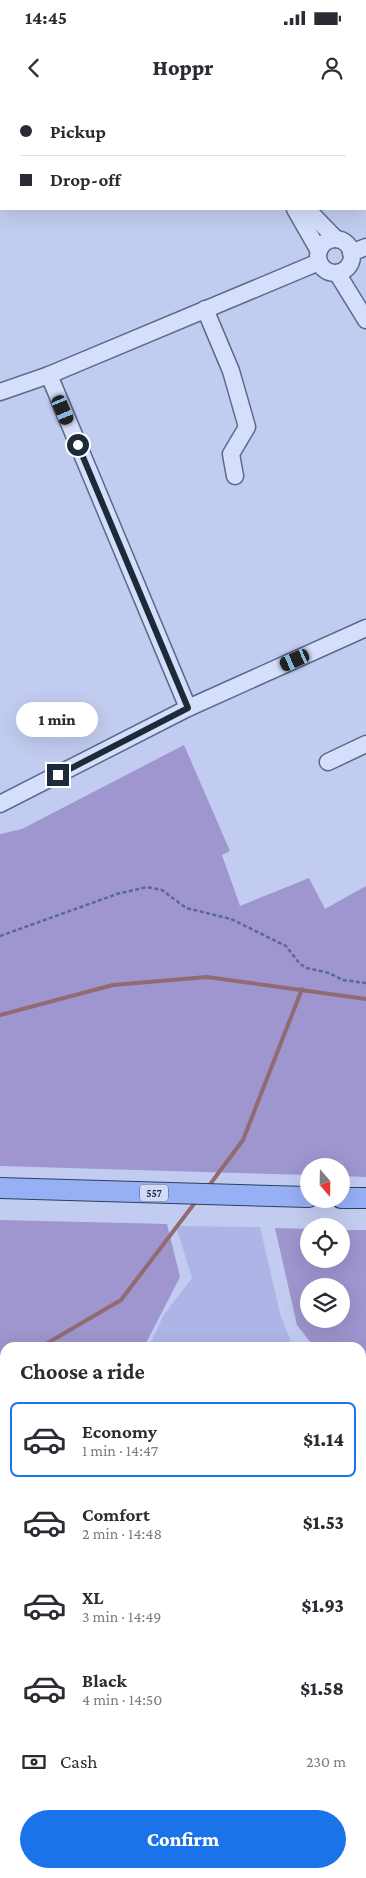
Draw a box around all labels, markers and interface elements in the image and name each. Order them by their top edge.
text: 14:45 [25,7,67,28]
icon: back [20,54,48,82]
icon: person [318,54,346,82]
text: Hoppr [153,55,213,80]
text: Pickup [50,121,106,142]
text: Drop-off [50,169,121,190]
car [50,393,75,427]
route start [67,434,89,456]
car [278,647,311,673]
callout: 1 min [17,702,99,738]
text: 1 min [38,711,76,728]
route end [47,764,69,786]
north arrow [300,1158,350,1208]
map controls [300,1158,350,1328]
road number: 557 [140,1184,168,1202]
button: locate [300,1218,350,1268]
button: layers [300,1278,350,1328]
text: Choose a ride [20,1359,145,1384]
icon: car [22,1417,67,1462]
text: Economy [82,1421,157,1442]
text: $1.14 [303,1429,344,1450]
text: 1 min · 14:47 [82,1442,158,1459]
icon: car [22,1500,67,1545]
text: Comfort [82,1504,150,1525]
text: $1.53 [303,1512,344,1533]
text: 2 min · 14:48 [82,1525,162,1542]
icon: car [22,1583,67,1628]
text: XL [82,1587,104,1608]
text: $1.93 [302,1595,344,1616]
text: 3 min · 14:49 [82,1608,161,1625]
icon: car [22,1666,67,1711]
text: Black [82,1670,127,1691]
text: $1.58 [300,1678,344,1699]
text: 4 min · 14:50 [82,1691,162,1708]
icon: cash [20,1748,48,1776]
text: Cash [60,1751,98,1772]
text: 230 m [306,1753,346,1770]
button: Confirm [20,1810,346,1868]

